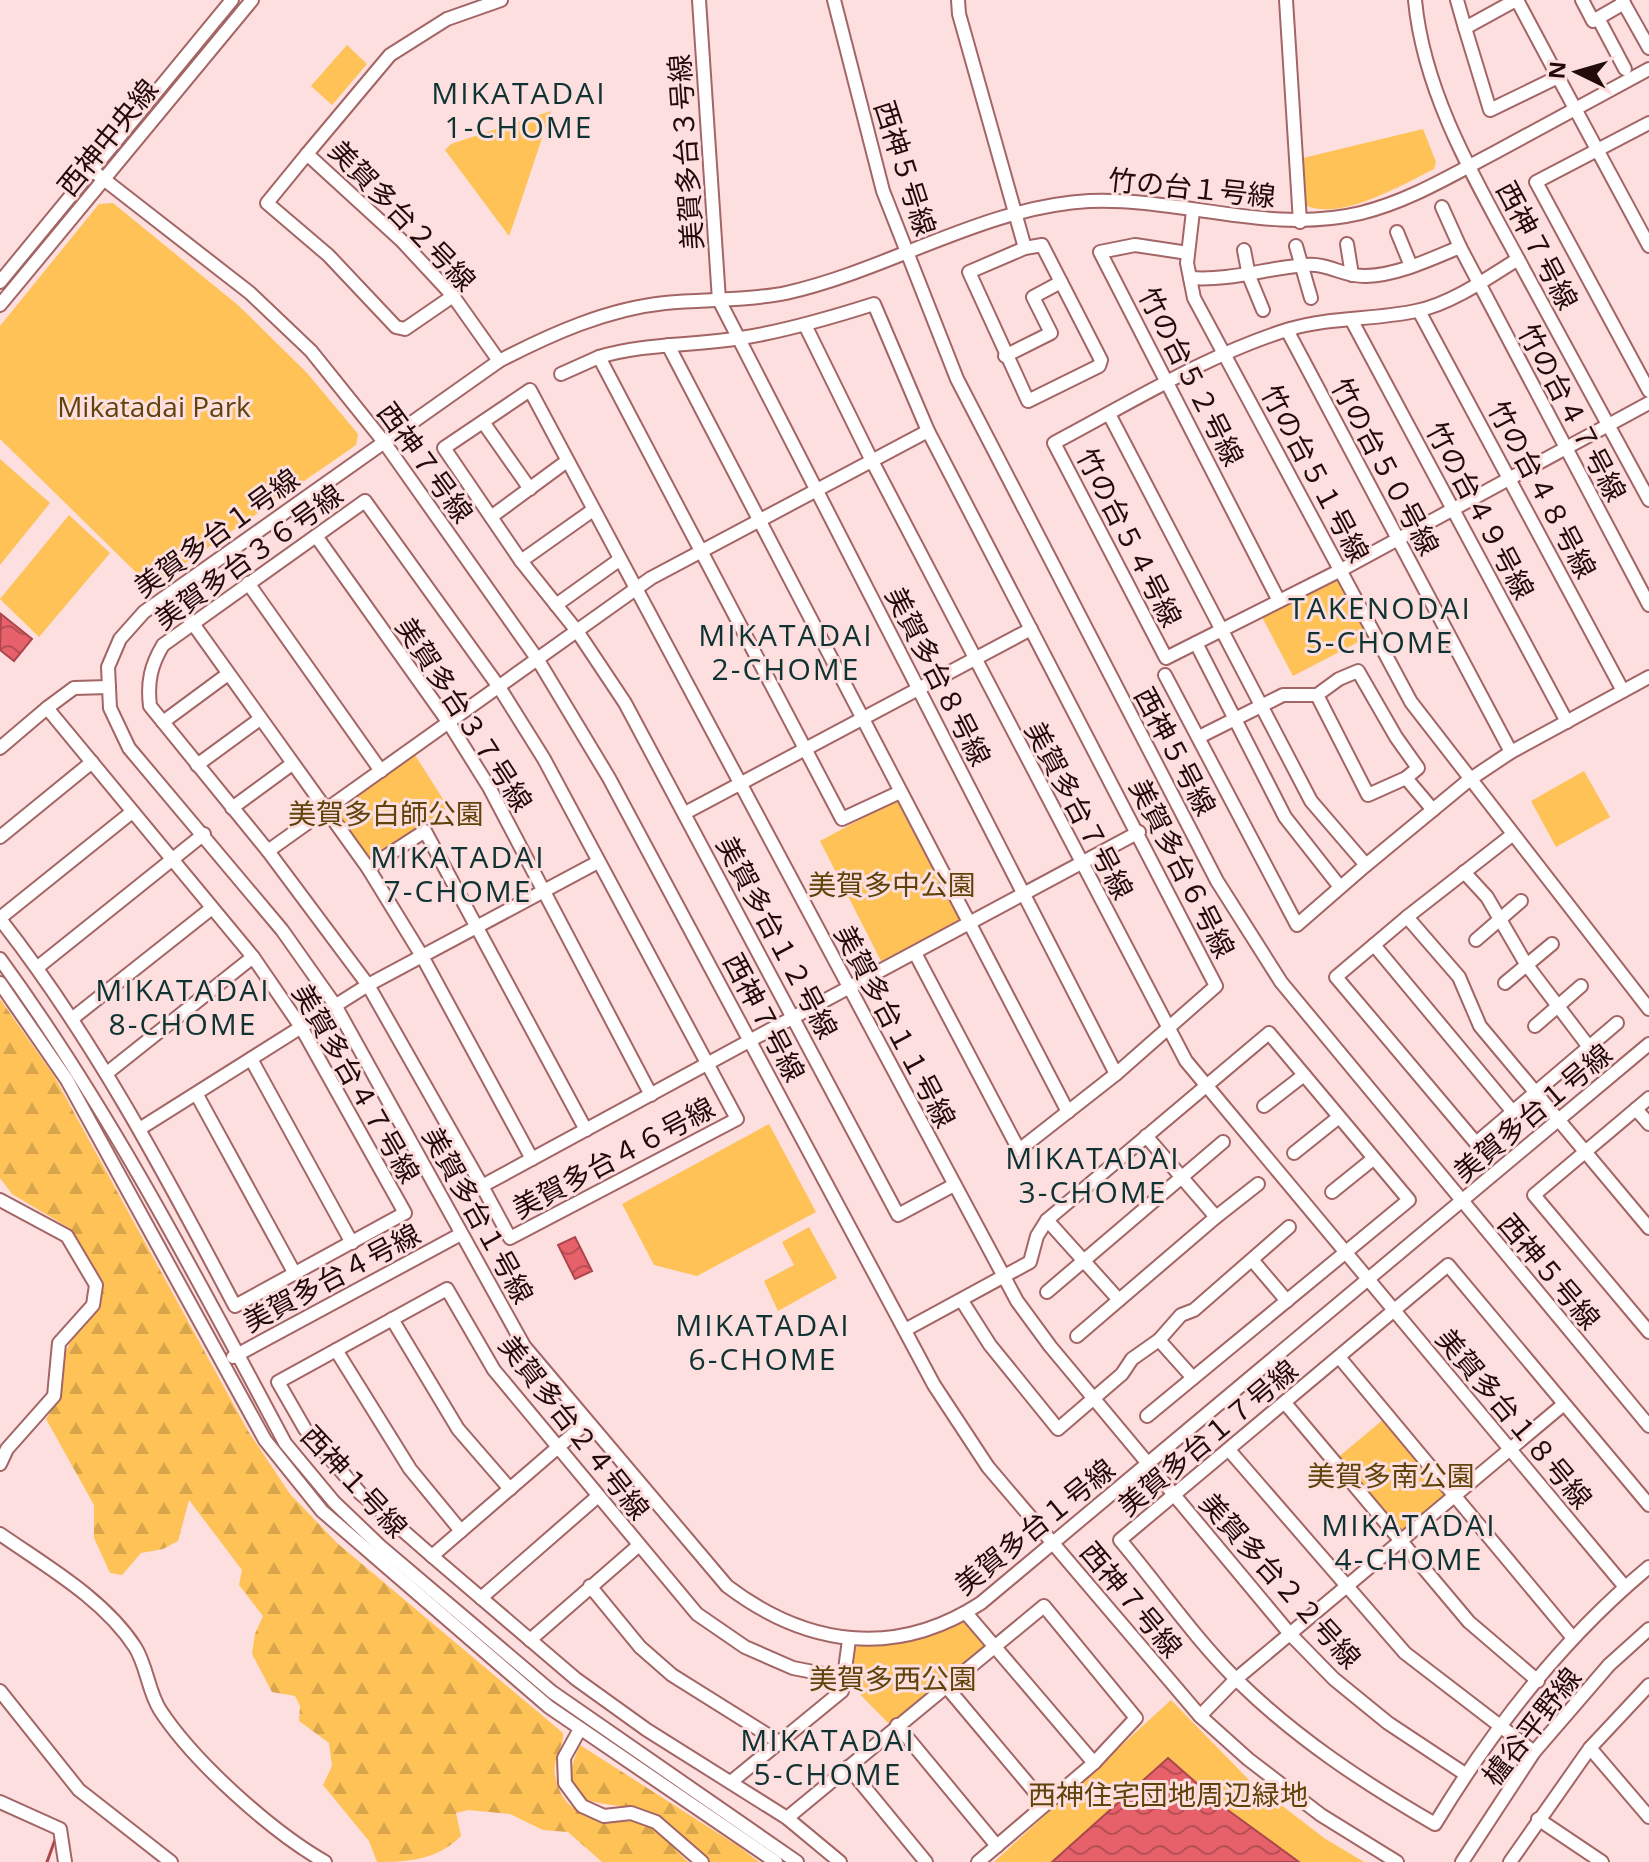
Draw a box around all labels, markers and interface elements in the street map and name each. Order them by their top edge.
north arrow [1537,32,1617,112]
street label: 美賀多台３号線 [659,53,711,251]
text: N [1540,60,1572,80]
street label: 西神中央線 [48,71,166,203]
district label: MIKATADAI 1-CHOME [431,72,607,147]
street label: 西神５号線 [866,96,946,240]
street label: 美賀多台２号線 [321,131,485,299]
street label: 竹の台１号線 [1106,159,1278,215]
street label: 西神７号線 [1488,174,1588,316]
street label: 竹の台５２号線 [1131,280,1253,472]
street label: 竹の台４７号線 [1510,317,1636,507]
street label: 竹の台５０号線 [1323,371,1449,561]
street label: 竹の台５１号線 [1253,378,1379,568]
park label: Mikatadai Park [57,387,251,425]
street label: 西神７号線 [369,394,483,530]
street label: 竹の台４８号線 [1480,394,1606,584]
street label: 竹の台４９号線 [1418,415,1544,605]
street label: 竹の台５４号線 [1069,441,1191,633]
street label: 美賀多台１号線 [126,459,306,605]
street label: 美賀多台３６号線 [146,475,350,637]
street label: 美賀多台８号線 [878,580,1000,772]
district label: TAKENODAI 5-CHOME [1288,587,1472,662]
street label: 美賀多台３７号線 [388,610,542,818]
district label: MIKATADAI 2-CHOME [698,614,874,689]
street label: 西神５号線 [1126,680,1226,822]
street label: 美賀多台７号線 [1017,715,1143,905]
street label: 美賀多台６号線 [1122,772,1244,964]
park label: 美賀多白師公園 [288,794,484,832]
street label: 美賀多台１２号線 [709,829,847,1045]
district label: MIKATADAI 7-CHOME [370,836,546,911]
park label: 美賀多中公園 [808,865,976,903]
street label: 美賀多台１１号線 [827,918,965,1134]
street label: 西神７号線 [715,946,815,1088]
district label: MIKATADAI 8-CHOME [95,969,271,1044]
street label: 美賀多台４７号線 [285,976,429,1190]
street label: 美賀多台１号線 [1445,1034,1619,1190]
street label: 美賀多台４６号線 [505,1088,721,1226]
street label: 美賀多台１号線 [415,1120,543,1310]
district label: MIKATADAI 3-CHOME [1005,1137,1181,1212]
street label: 西神５号線 [1490,1205,1610,1337]
street label: 美賀多台４号線 [236,1214,426,1340]
district label: MIKATADAI 6-CHOME [675,1304,851,1379]
street label: 美賀多台１８号線 [1428,1320,1602,1516]
street label: 美賀多台２４号線 [491,1327,659,1527]
street label: 美賀多台１７号線 [1109,1350,1305,1524]
street label: 西神１号線 [293,1417,417,1545]
street label: 美賀多台１号線 [946,1450,1122,1602]
park label: 美賀多南公園 [1307,1456,1475,1494]
street label: 美賀多台２２号線 [1192,1484,1370,1676]
district label: MIKATADAI 4-CHOME [1321,1504,1497,1579]
street label: 西神７号線 [1072,1533,1192,1665]
park label: 美賀多西公園 [809,1659,977,1697]
street label: 櫨谷平野線 [1473,1659,1589,1793]
district label: MIKATADAI 5-CHOME [740,1719,916,1794]
park label: 西神住宅団地周辺緑地 [1028,1775,1308,1813]

